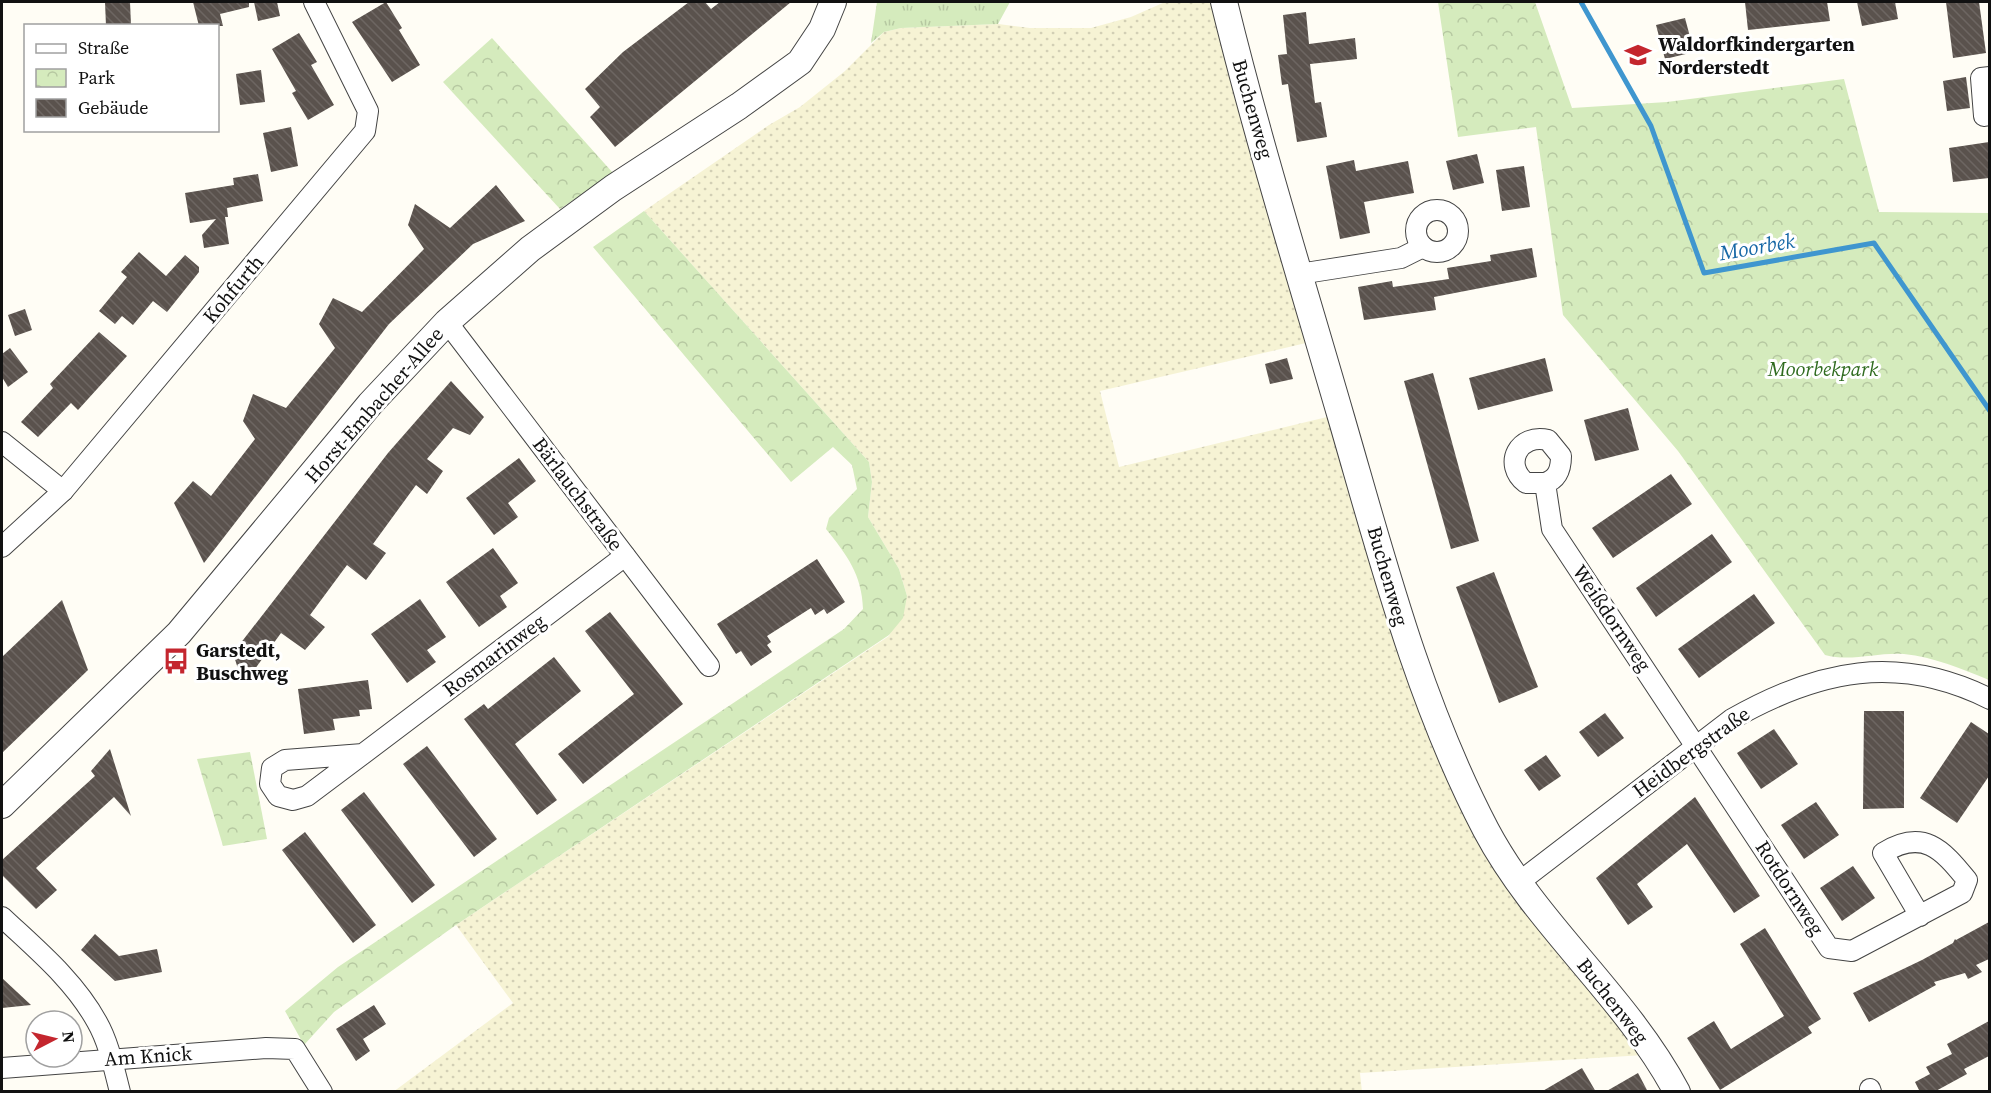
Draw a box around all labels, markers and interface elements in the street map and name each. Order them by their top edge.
legend [24,24,219,132]
place label: Waldorfkindergarten Norderstedt [1658,30,1855,81]
text: Straße [78,35,129,60]
school or university icon: Waldorfkindergarten Norderstedt [1623,40,1653,70]
street label: Buchenweg [1225,56,1281,162]
text: Park [78,65,115,90]
text: Gebäude [78,95,149,120]
water label: Moorbek [1716,226,1797,268]
street label: Kohfurth [196,249,270,329]
street label: Horst-Embacher-Allee [298,321,450,489]
park label: Moorbekpark [1767,355,1879,383]
street label: Bärlauchstraße [526,431,630,557]
street label: Buchenweg [1360,523,1416,629]
street label: Weißdornweg [1566,559,1658,677]
street label: Rosmarinweg [437,607,551,703]
place label: Garstedt, Buschweg [196,636,288,687]
bus stop icon: Garstedt, Buschweg [161,646,191,676]
street label: Heidbergstraße [1627,700,1755,804]
street label: Rotdornweg [1749,835,1831,941]
street label: Buchenweg [1570,952,1656,1050]
north arrow [24,1009,84,1069]
text: N [57,1030,81,1045]
street label: Am Knick [103,1039,193,1073]

